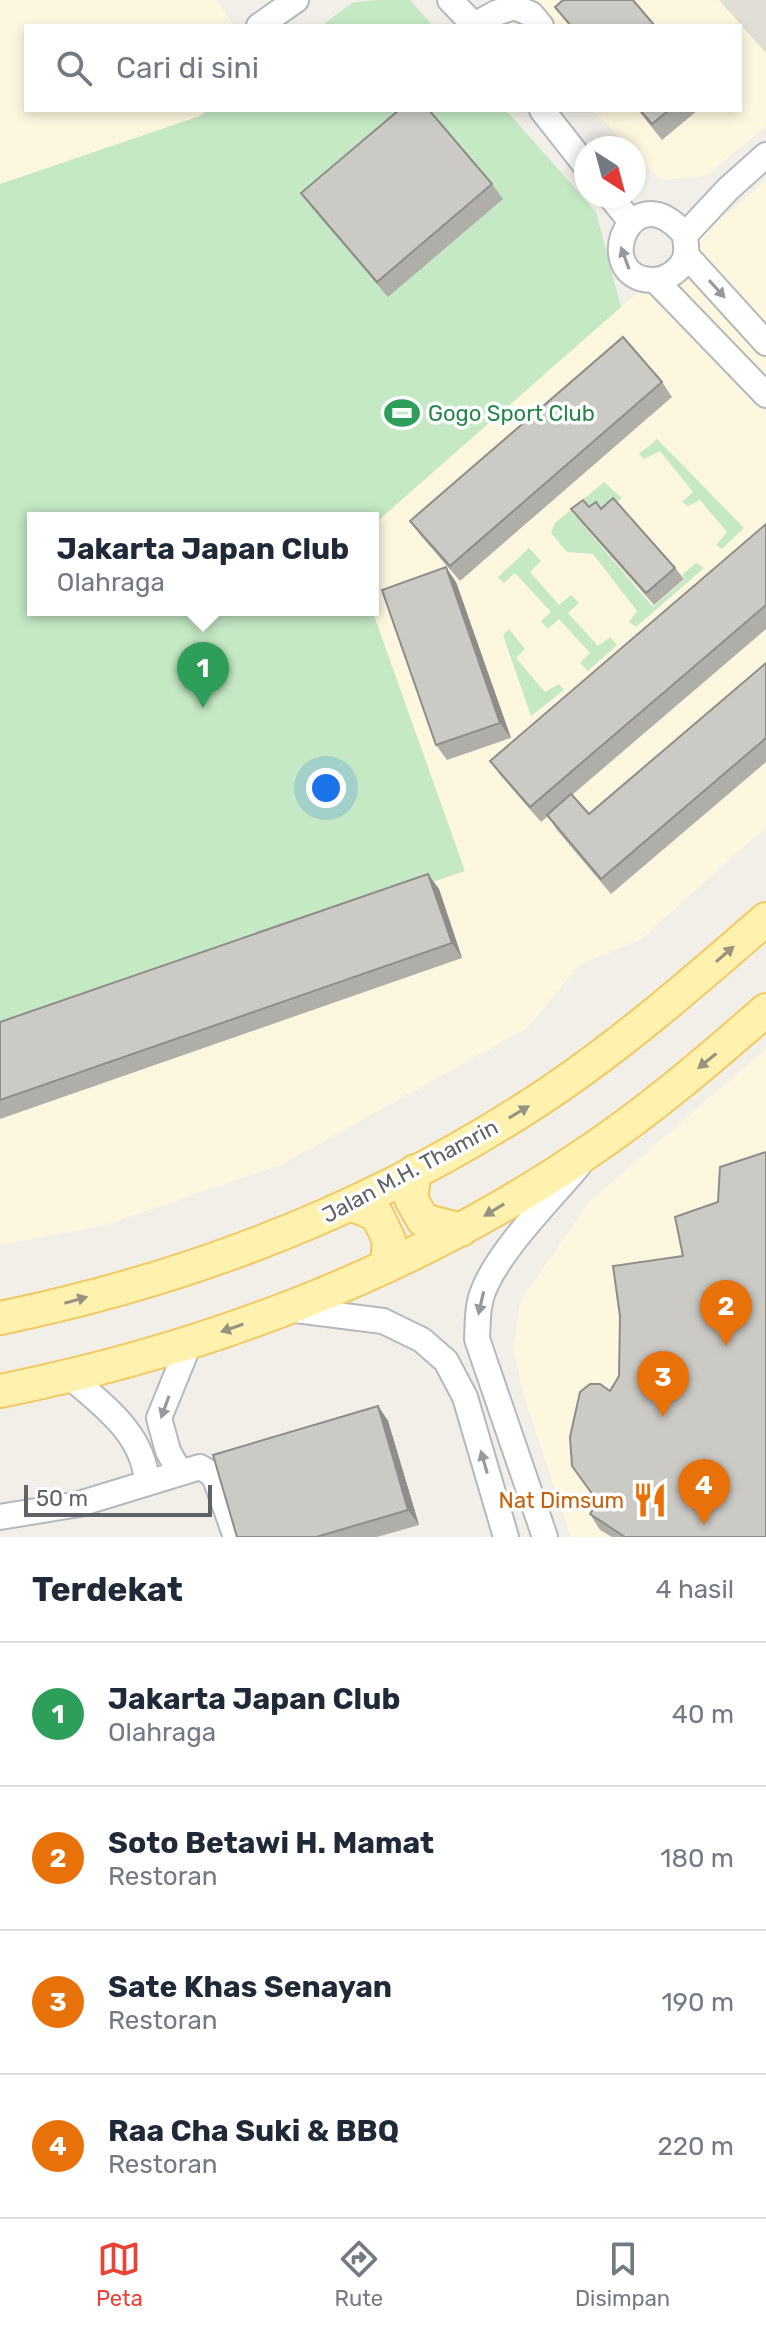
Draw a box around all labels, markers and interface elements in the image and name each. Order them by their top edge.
search box [24,24,742,112]
icon: search [52,46,96,90]
text: Cari di sini [116,50,259,86]
north arrow [574,136,646,208]
one-way arrow [618,246,630,270]
one-way arrow [708,280,726,299]
sports icon: Gogo Sport Club [383,394,421,432]
place label: Gogo Sport Club [428,400,595,427]
popup [27,512,379,616]
text: Jakarta Japan Club [57,531,349,567]
text: Olahraga [57,567,165,598]
pin: 1 [177,642,229,708]
your location [306,768,346,808]
one-way arrow [715,946,735,963]
one-way arrow [697,1052,717,1068]
one-way arrow [508,1105,530,1119]
street label: Jalan M.H. Thamrin [317,1113,503,1229]
one-way arrow [483,1202,505,1216]
pin: 2 [700,1280,752,1346]
one-way arrow [474,1291,487,1316]
one-way arrow [64,1293,88,1306]
one-way arrow [220,1322,244,1334]
pin: 3 [637,1351,689,1417]
one-way arrow [158,1395,170,1419]
one-way arrow [477,1450,490,1474]
pin: 4 [678,1459,730,1525]
scale bar [24,1481,212,1517]
restaurant icon: Nat Dimsum [631,1481,669,1519]
text: 50 m [36,1485,88,1512]
place label: Nat Dimsum [499,1487,624,1514]
text: Terdekat [32,1569,183,1610]
text: 4 hasil [655,1574,734,1605]
text: Jakarta Japan Club [108,1681,400,1717]
text: 1 [52,1699,64,1730]
text: 40 m [672,1699,734,1730]
text: Olahraga [108,1717,216,1748]
text: Soto Betawi H. Mamat [108,1825,434,1861]
text: 2 [50,1843,66,1874]
text: 180 m [660,1843,734,1874]
text: Restoran [108,1861,218,1892]
text: Sate Khas Senayan [108,1969,392,2005]
text: 3 [49,1987,67,2018]
text: 190 m [661,1987,734,2018]
text: Restoran [108,2005,218,2036]
text: Raa Cha Suki & BBQ [108,2113,399,2149]
text: 4 [49,2131,67,2162]
text: 220 m [657,2131,734,2162]
text: Restoran [108,2149,218,2180]
tab: Peta [96,2237,143,2312]
tab: Rute [335,2237,383,2312]
tab: Disimpan [575,2237,670,2312]

